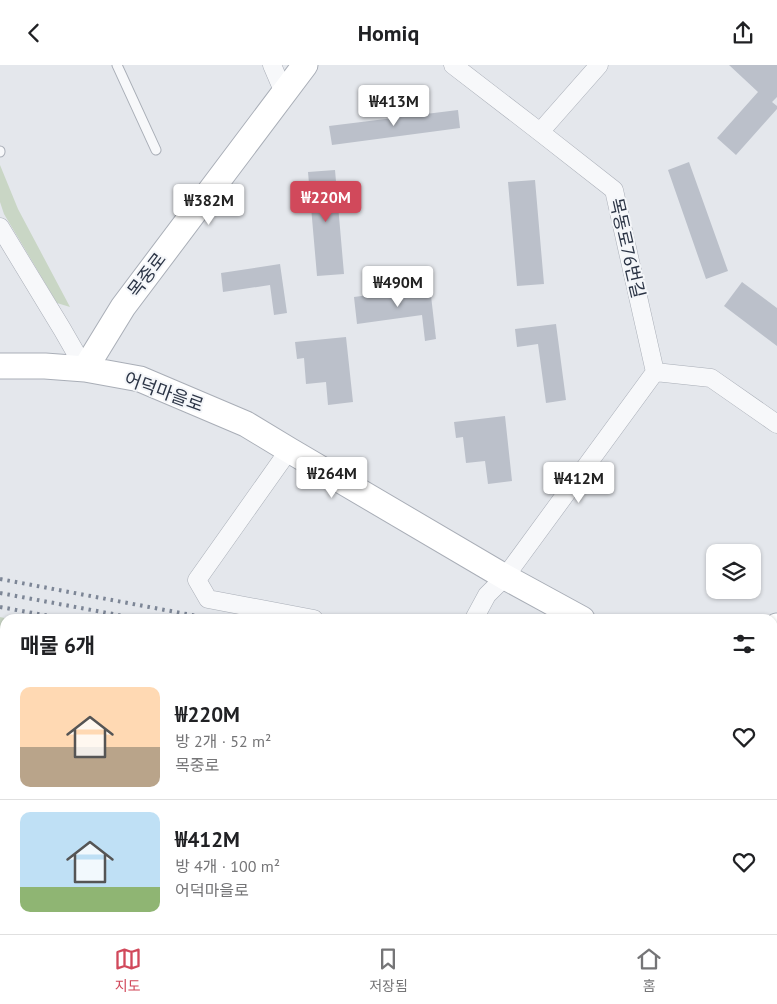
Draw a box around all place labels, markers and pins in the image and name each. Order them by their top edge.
pin: ₩413M [359,85,429,127]
pin: ₩220M [291,181,361,223]
pin: ₩382M [174,184,244,226]
pin: ₩490M [363,265,433,308]
pin: ₩264M [297,457,367,499]
pin: ₩412M [544,461,614,504]

